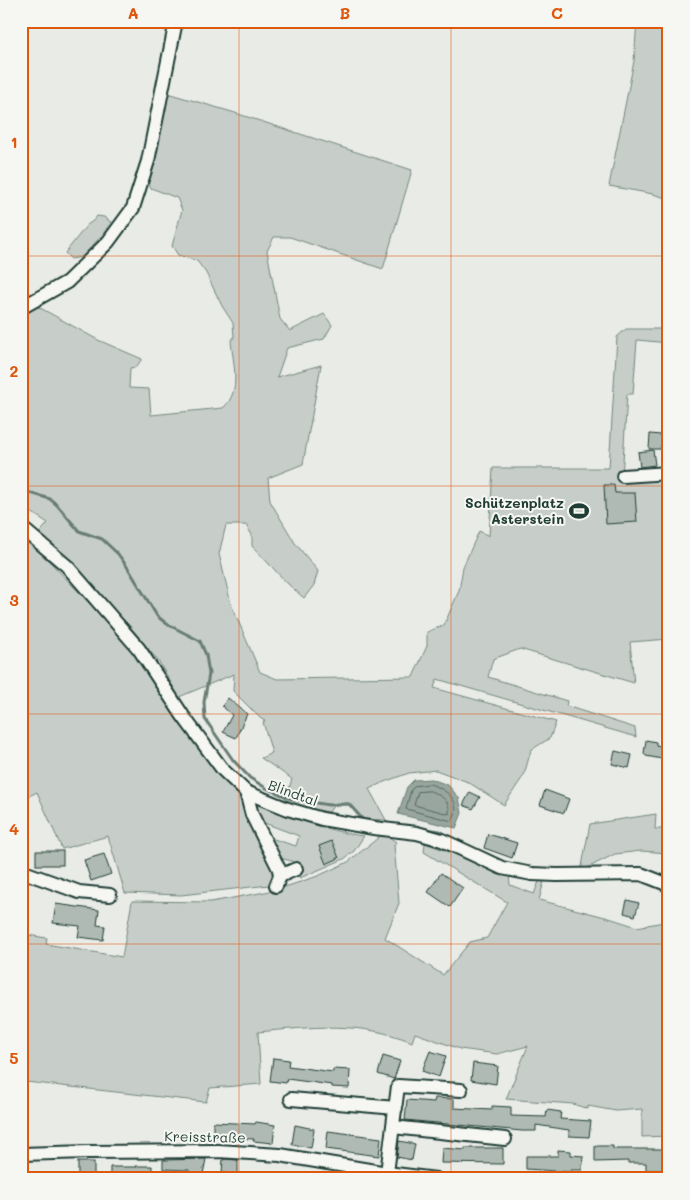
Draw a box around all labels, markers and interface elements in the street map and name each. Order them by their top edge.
text: A [127,2,139,23]
text: B [340,2,350,23]
text: C [551,2,563,23]
text: 1 [10,131,18,152]
text: 2 [10,360,19,381]
place label: Schützenplatz Asterstein [465,493,564,528]
sports icon: Schützenplatz Asterstein [568,500,590,522]
text: 3 [9,589,19,610]
street label: Blindtal [266,775,321,810]
text: 4 [9,818,19,839]
text: 5 [9,1047,19,1068]
street label: Kreisstraße [164,1126,246,1147]

